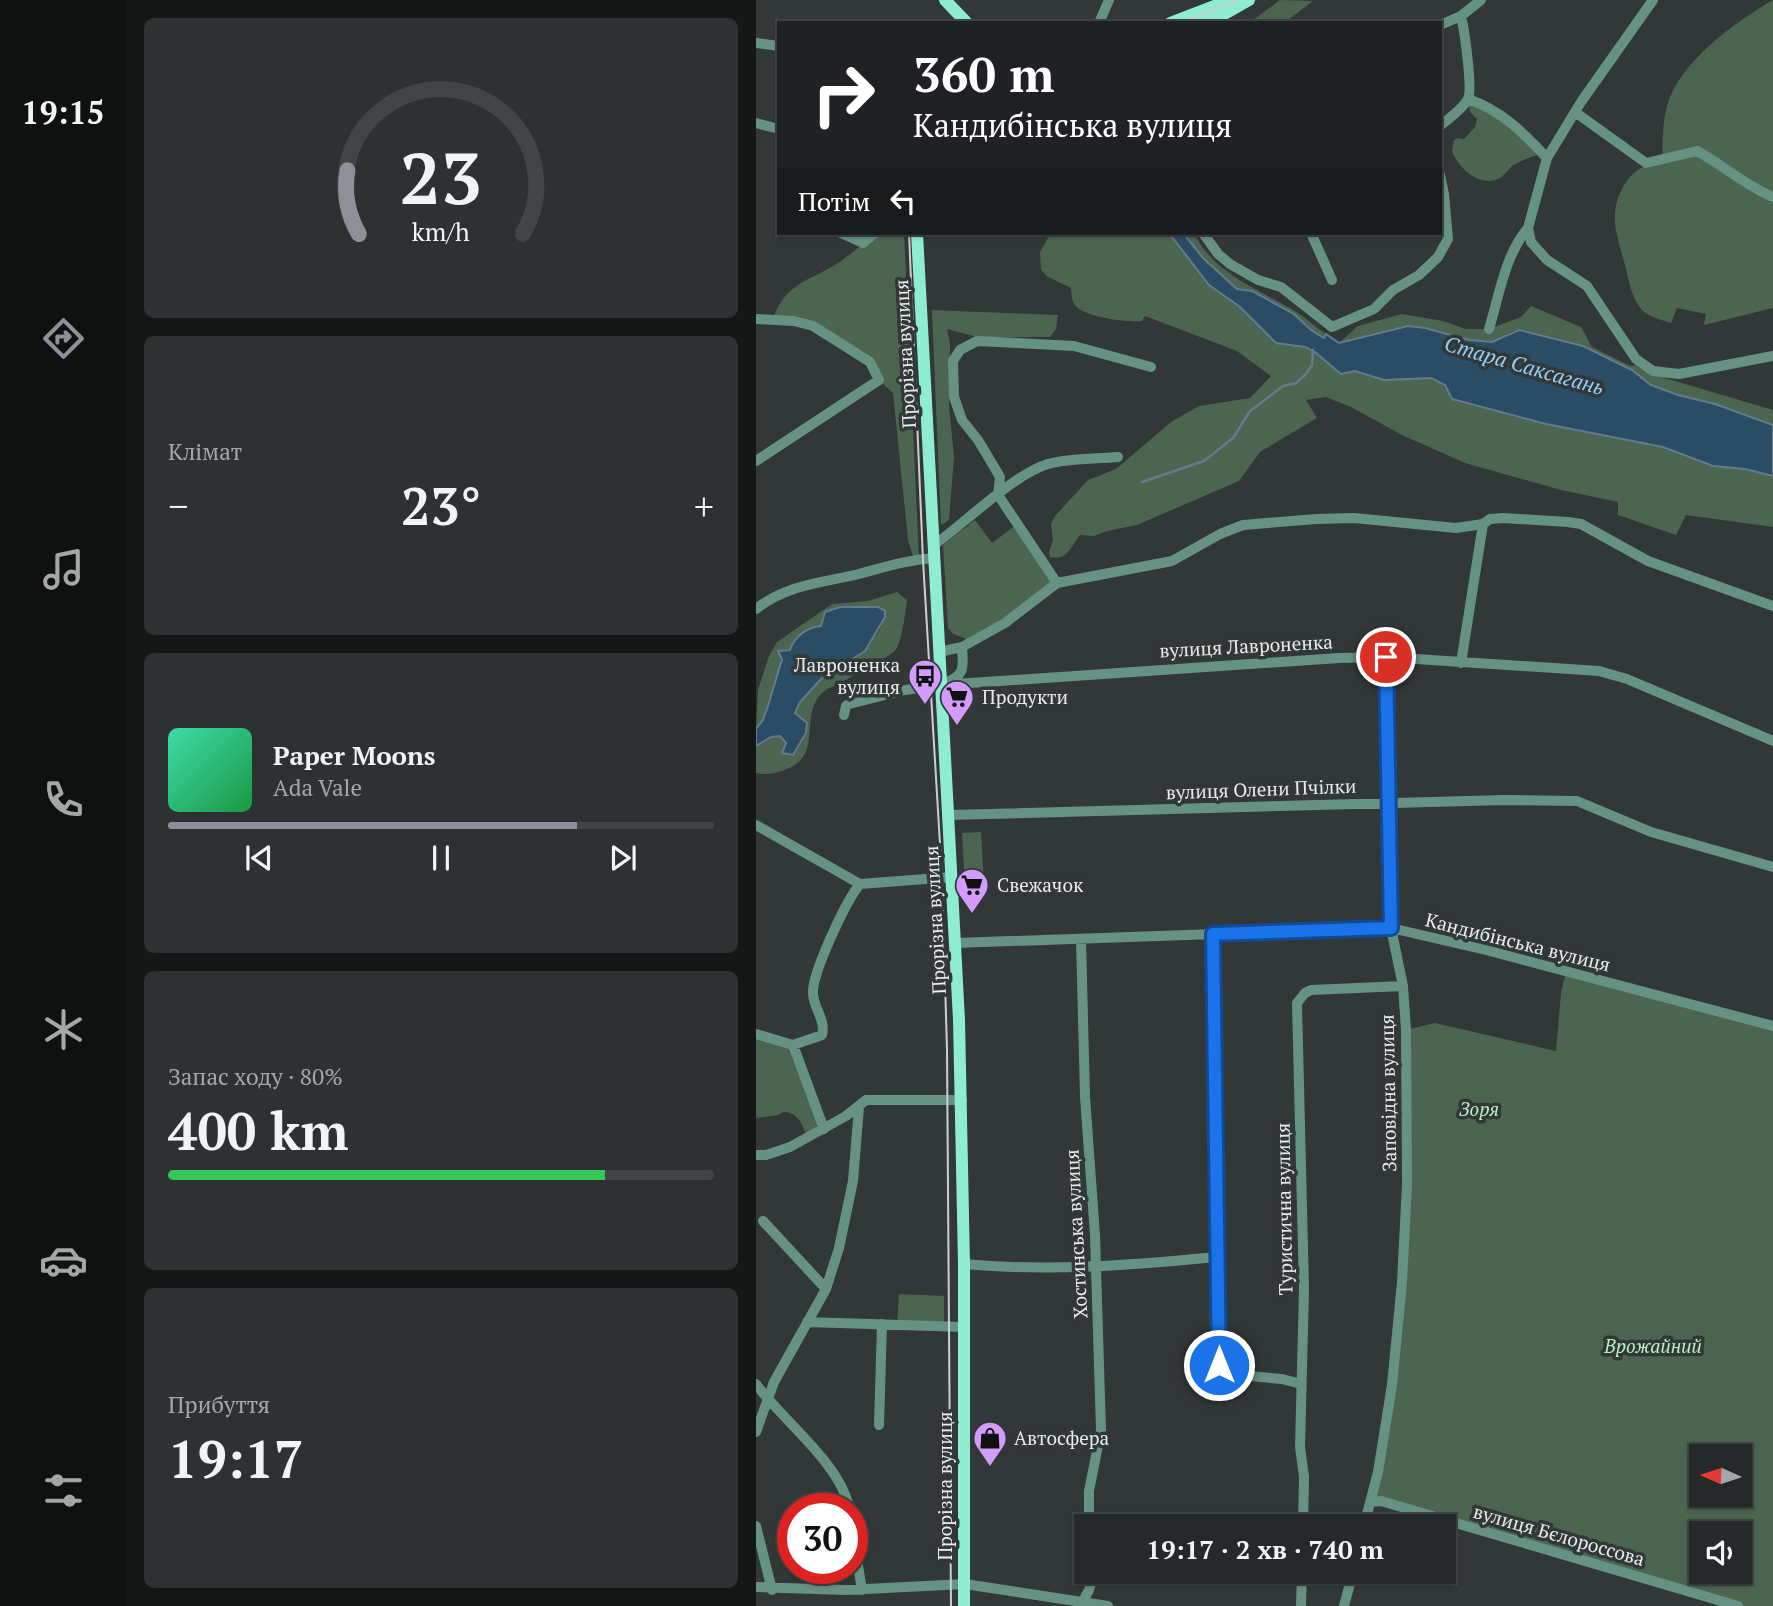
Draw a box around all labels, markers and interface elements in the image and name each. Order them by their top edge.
text: 360 m [913,41,1055,106]
icon: right [798,49,889,140]
text: 19:15 [21,91,105,133]
text: Кандибінська вулиця [913,104,1232,146]
text: 23 [400,128,482,225]
icon: left [884,182,922,220]
text: Потім [798,184,870,218]
text: km/h [412,215,470,248]
street label: Прорізна вулиця [888,279,921,429]
icon: directions [39,314,88,363]
water label: Стара Саксагань [1441,329,1607,401]
text: Клімат [168,436,242,467]
text: 23° [401,471,481,540]
text: − [168,481,188,531]
text: + [694,481,714,531]
icon: music [39,545,88,594]
pin [1356,627,1416,687]
street label: вулиця Лавроненка [1159,628,1334,663]
icon: arrive [1367,638,1405,676]
place label: Лавроненка вулиця [793,652,900,699]
bus stop icon: Лавроненка вулиця [906,657,944,706]
supermarket icon: Продукти [938,678,976,727]
place label: Продукти [982,684,1068,709]
text: Paper Moons [273,738,436,772]
text: Ada Vale [273,772,362,803]
street label: вулиця Олени Пчілки [1165,773,1357,804]
icon: phone [39,775,88,824]
icon: previous [240,839,278,877]
icon: pause [422,839,460,877]
icon: next [604,839,642,877]
street label: Прорізна вулиця [918,845,951,995]
supermarket icon: Свежачок [953,866,991,915]
place label: Свежачок [997,872,1084,897]
street label: Кандибінська вулиця [1423,906,1613,977]
icon: climate [39,1005,88,1054]
street label: Заповідна вулиця [1374,1014,1401,1172]
text: Запас ходу · 80% [168,1061,343,1092]
text: 400 km [168,1096,349,1165]
park label: Зоря [1459,1096,1499,1121]
street label: Туристична вулиця [1269,1122,1298,1296]
street label: Хостинська вулиця [1059,1149,1092,1319]
icon: car [39,1236,88,1285]
position arrow [1182,1328,1256,1402]
park label: Врожайний [1603,1333,1702,1358]
text: Прибуття [168,1389,270,1420]
street label: Прорізна вулиця [932,1411,957,1561]
shop icon: Автосфера [971,1419,1009,1468]
text: 19:17 [168,1424,303,1493]
place label: Автосфера [1014,1425,1109,1450]
north arrow [1689,1444,1752,1507]
map controls [1689,1444,1752,1584]
icon: filters [39,1466,88,1515]
speed limit sign: 30 [777,1493,868,1584]
street label: вулиця Бєлороссова [1471,1498,1648,1571]
button: sound [1689,1521,1752,1584]
text: 19:17 · 2 хв · 740 m [1146,1532,1384,1566]

